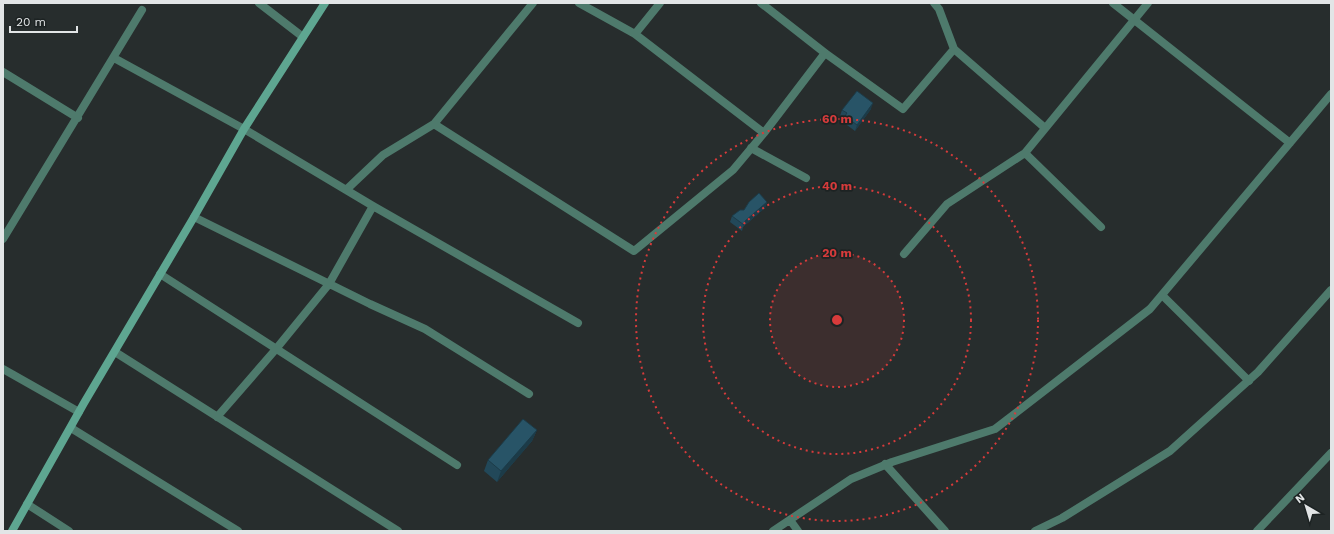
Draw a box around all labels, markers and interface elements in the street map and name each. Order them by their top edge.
scale bar [10,8,77,34]
text: 20 m [16,15,46,29]
text: 60 m [822,112,852,126]
text: 40 m [822,179,852,193]
text: 20 m [822,246,852,260]
centre of rings [830,313,844,327]
north arrow [1286,486,1326,526]
text: N [1293,491,1307,506]

